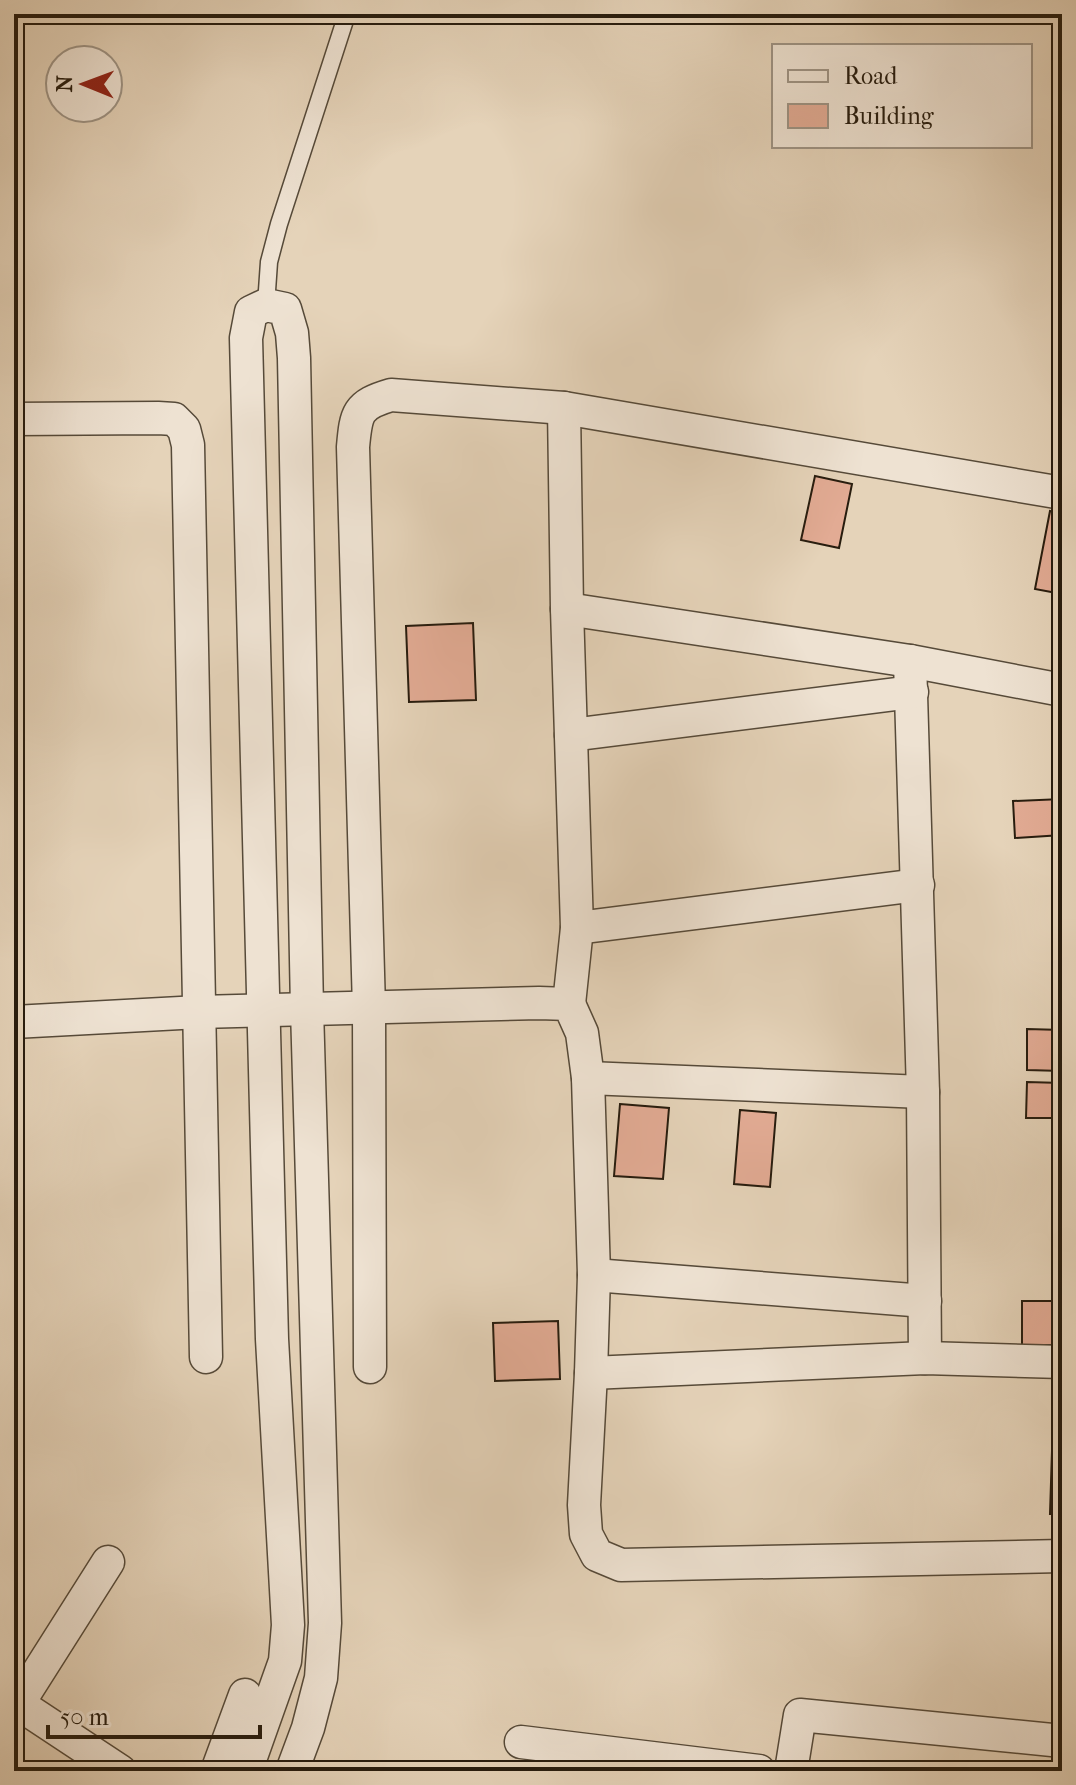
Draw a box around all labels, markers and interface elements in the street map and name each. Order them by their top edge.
north arrow [44,44,124,124]
legend [772,44,1032,148]
text: Road [844,62,898,90]
text: N [52,75,78,92]
text: Building [844,102,935,130]
scale bar [48,1689,260,1739]
text: 50 m [60,1703,109,1731]

